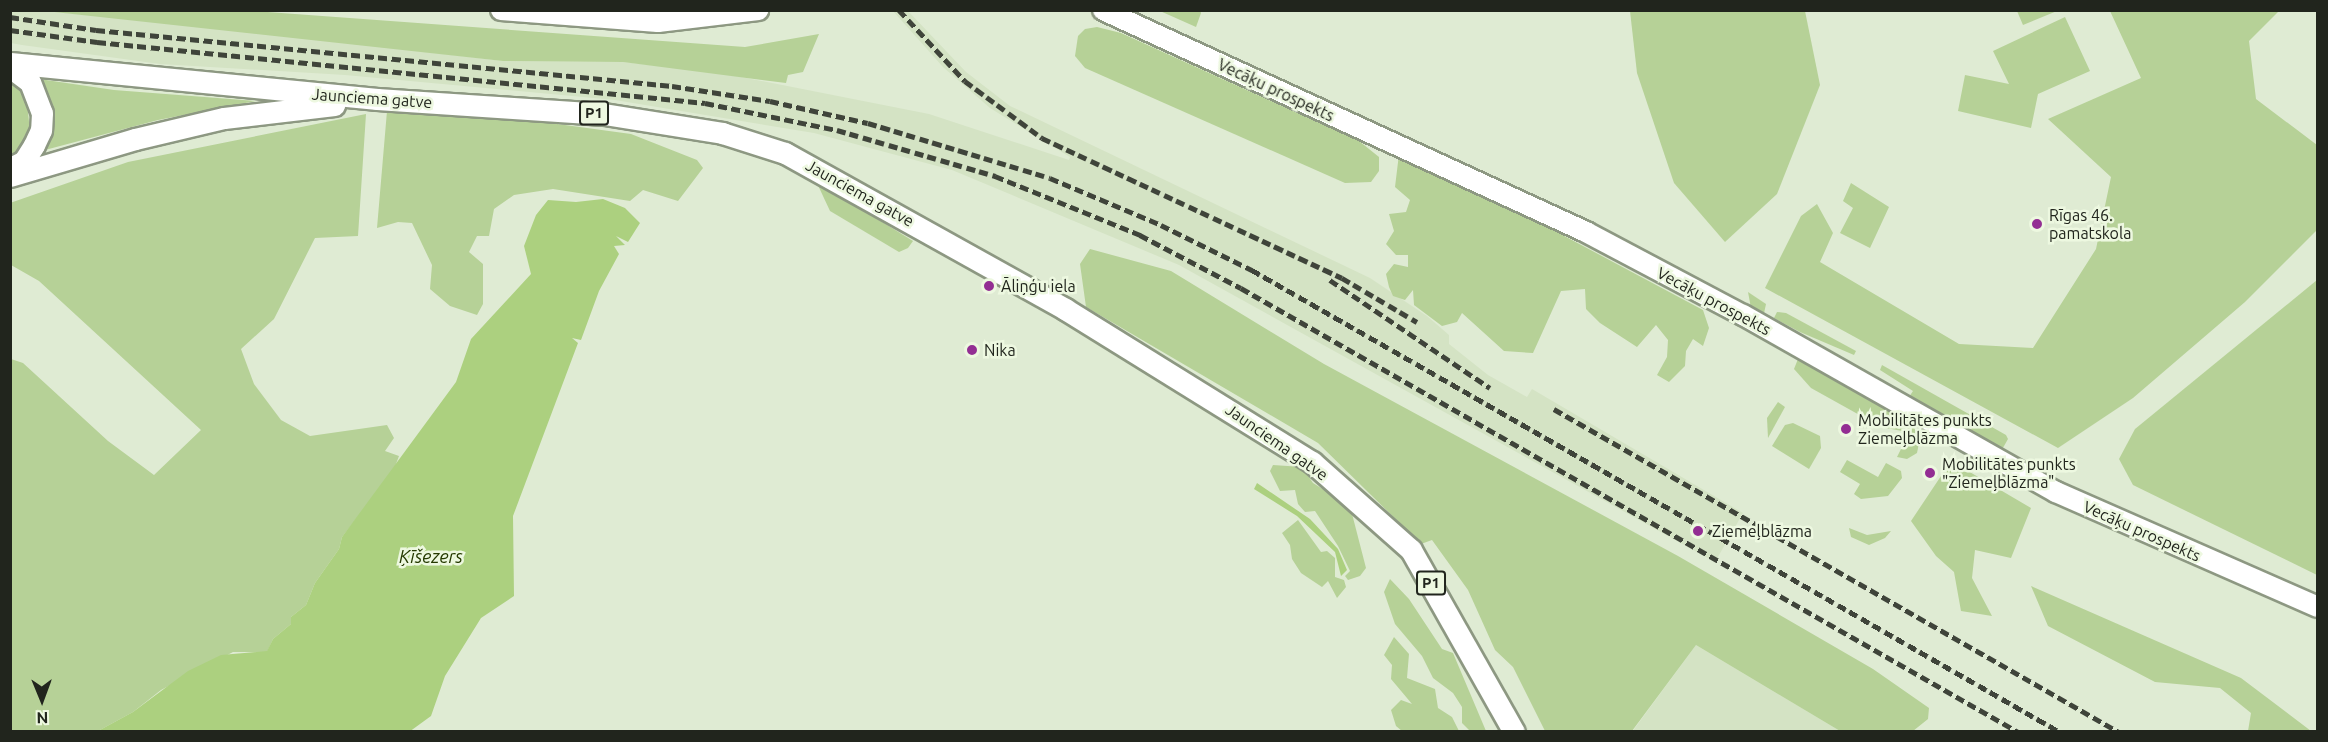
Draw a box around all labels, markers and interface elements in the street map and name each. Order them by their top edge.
street label: Vecāķu prospekts [1215,55,1337,125]
street label: Jaunciema gatve [311,84,433,112]
road number: P1 [579,101,609,125]
street label: Jaunciema gatve [803,155,917,231]
place label: Rīgas 46. pamatskola [2049,205,2131,243]
marker: Rīgas 46. pamatskola [2030,217,2044,231]
street label: Vecāķu prospekts [1654,263,1774,339]
place label: Āliņģu iela [1001,276,1076,296]
marker: Āliņģu iela [982,279,996,293]
place label: Nika [984,340,1016,360]
marker: Nika [965,343,979,357]
street label: Jaunciema gatve [1222,400,1332,484]
place label: Mobilitātes punkts Ziemeļblāzma [1858,410,1992,448]
marker: Mobilitātes punkts Ziemeļblāzma [1839,422,1853,436]
place label: Mobilitātes punkts "Ziemeļblāzma" [1942,454,2076,492]
marker: Mobilitātes punkts "Ziemeļblāzma" [1923,466,1937,480]
street label: Vecāķu prospekts [2080,497,2204,565]
place label: Ziemeļblāzma [1712,521,1812,541]
marker: Ziemeļblāzma [1689,522,1707,540]
water label: Ķīšezers [399,545,463,567]
road number: P1 [1416,571,1446,595]
north arrow [12,670,72,730]
text: N [36,709,48,727]

